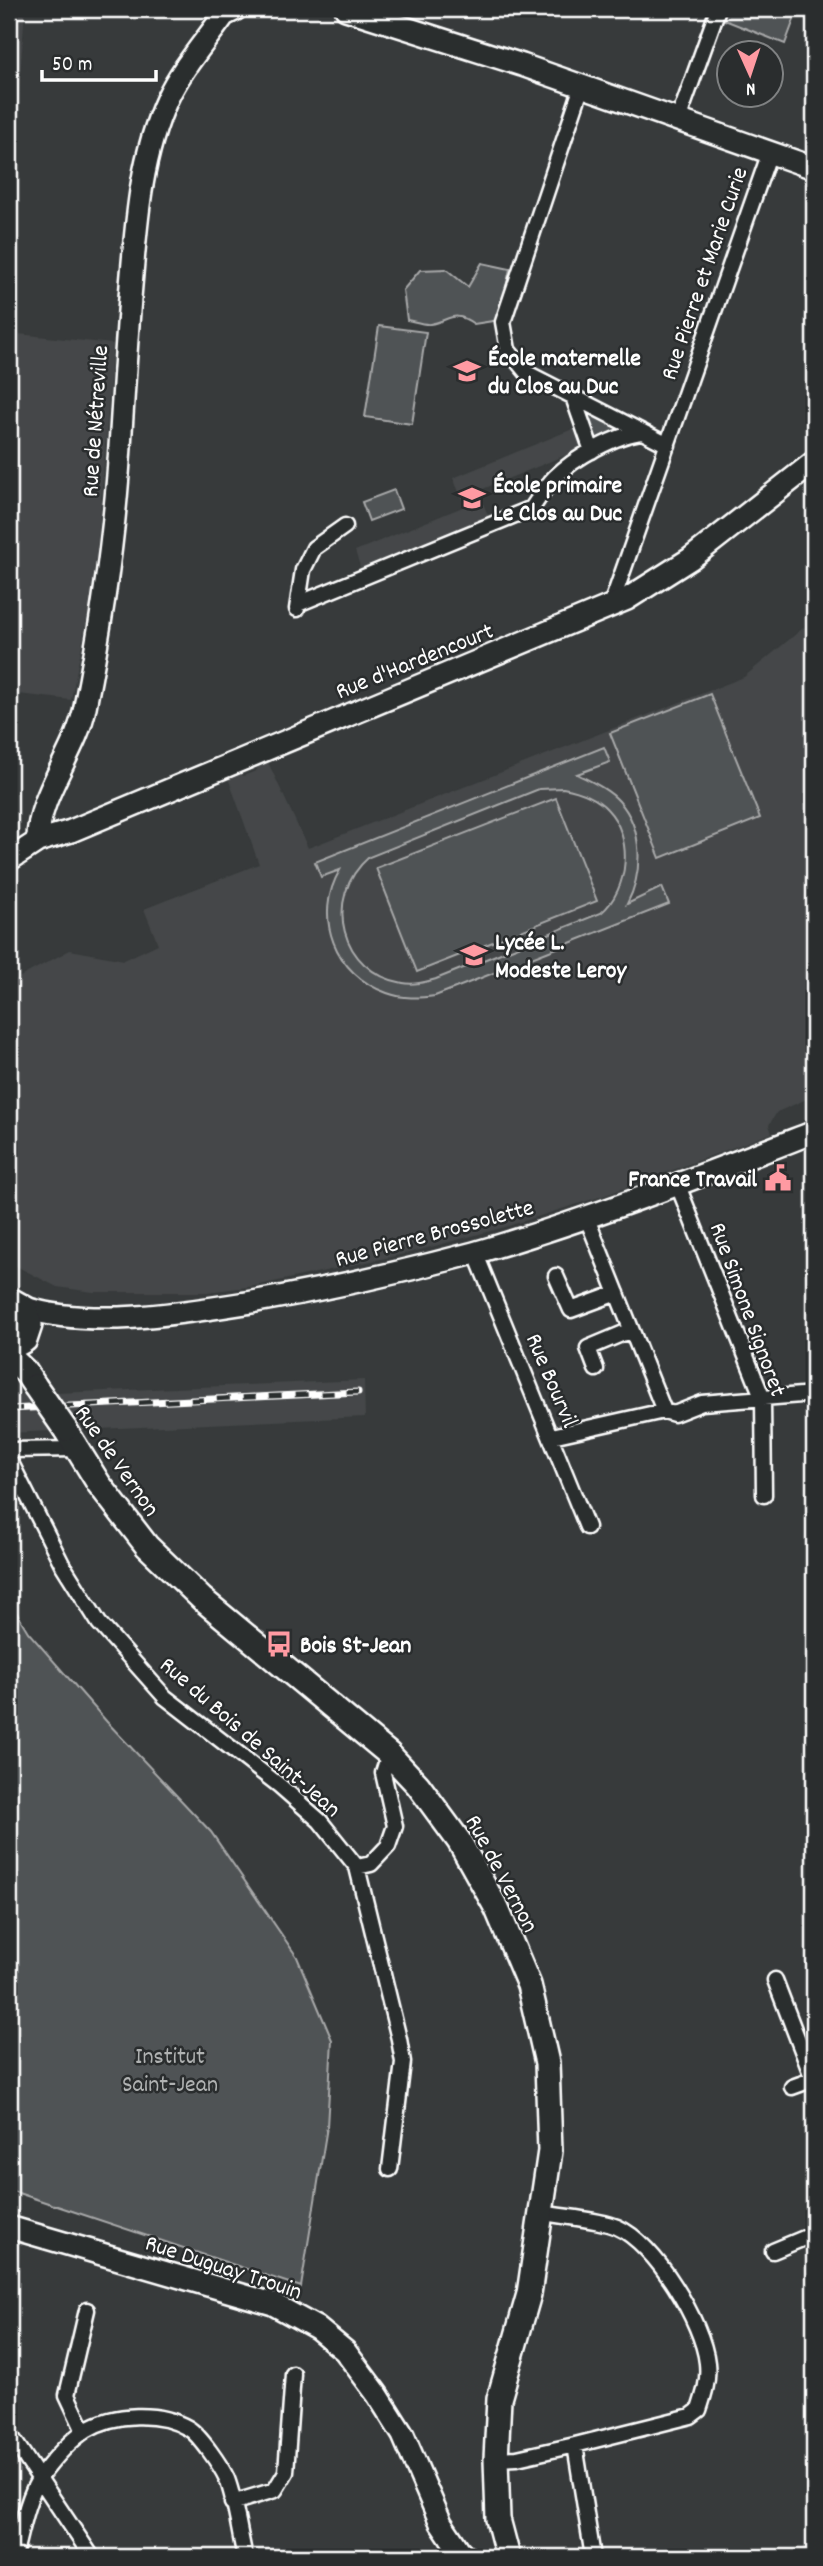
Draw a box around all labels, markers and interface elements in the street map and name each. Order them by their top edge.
scale bar [42,38,156,82]
north arrow [714,38,784,108]
text: 50 m [52,51,92,81]
text: N [745,74,756,101]
street label: Rue Pierre et Marie Curie [653,163,758,385]
place label: École maternelle du Clos au Duc [488,343,641,405]
street label: Rue de Nétreville [75,344,119,498]
school or university icon: École maternelle du Clos au Duc [452,356,482,386]
place label: École primaire Le Clos au Duc [493,470,623,532]
school or university icon: École primaire Le Clos au Duc [457,483,487,513]
street label: Rue d'Hardencourt [331,616,499,710]
place label: Lycée L. Modeste Leroy [495,927,628,989]
school or university icon: Lycée L. Modeste Leroy [459,940,489,970]
public building icon: France Travail [763,1163,793,1193]
place label: France Travail [628,1164,757,1198]
street label: Rue Pierre Brossolette [332,1192,538,1278]
street label: Rue Simone Signoret [699,1218,793,1402]
street label: Rue Bourvil [515,1329,585,1434]
street label: Rue de Vernon [65,1399,167,1524]
bus stop icon: Bois St-Jean [264,1629,294,1659]
place label: Bois St-Jean [300,1630,411,1664]
street label: Rue du Bois de Saint-Jean [151,1650,347,1827]
street label: Rue de Vernon [455,1809,546,1939]
park label: Institut Saint-Jean [122,2041,218,2103]
street label: Rue Duguay Trouin [140,2227,306,2310]

